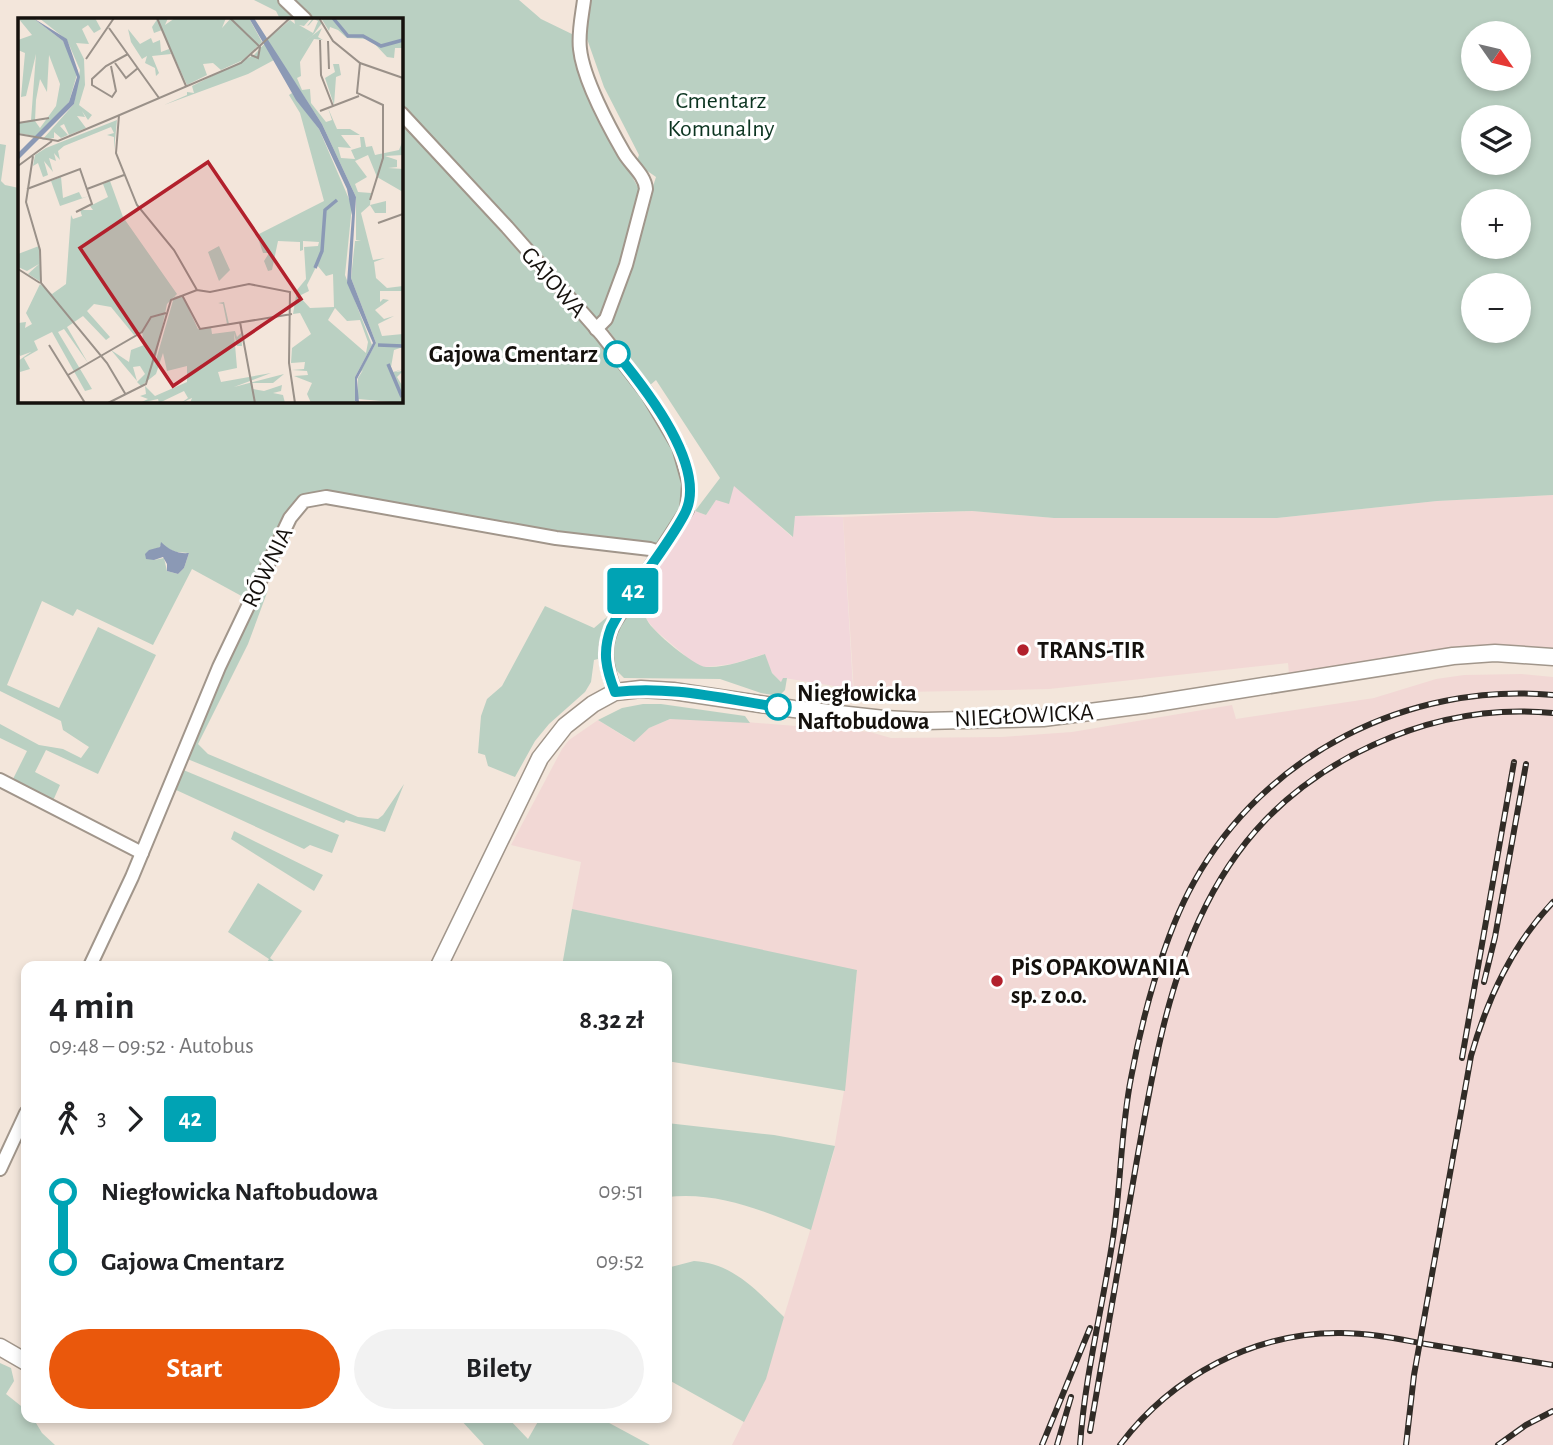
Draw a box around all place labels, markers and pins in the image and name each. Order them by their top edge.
marker: Gajowa Cmentarz [604,341,630,367]
place label: Gajowa Cmentarz [429,343,598,367]
place label: TRANS-TIR [1037,639,1145,663]
marker: TRANS-TIR [1015,642,1031,658]
place label: Niegłowicka Naftobudowa [797,682,930,734]
marker: Niegłowicka Naftobudowa [765,694,791,720]
place label: PiS OPAKOWANIA sp. z o.o. [1011,956,1190,1008]
marker: PiS OPAKOWANIA sp. z o.o. [989,973,1005,989]

